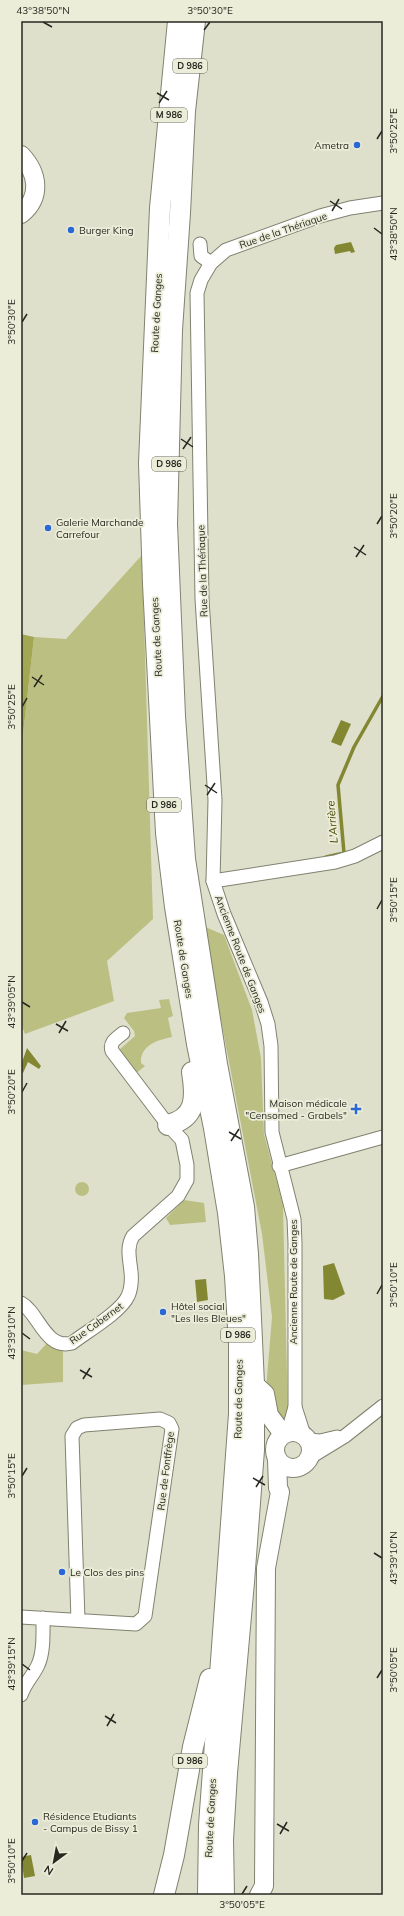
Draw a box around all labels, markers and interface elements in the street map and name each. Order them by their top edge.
text: 43°38'50"N [16,4,70,17]
text: 3°50'30"E [187,4,233,17]
road number: D 986 [173,59,207,73]
road number: M 986 [151,108,187,122]
text: 3°50'25"E [387,108,400,154]
place label: Ametra [314,139,349,152]
marker: Ametra [352,140,362,150]
text: 43°38'50"N [387,207,400,261]
street label: Rue de la Thériaque [237,209,329,252]
place label: Burger King [79,224,133,237]
marker: Burger King [66,225,76,235]
street label: Route de Ganges [148,273,165,353]
text: 3°50'30"E [5,299,18,345]
road number: D 986 [152,457,186,471]
text: 3°50'20"E [387,493,400,539]
place label: Galerie Marchande Carrefour [56,516,143,541]
marker: Galerie Marchande Carrefour [43,523,53,533]
street label: Rue de la Thériaque [194,525,211,617]
street label: Route de Ganges [148,597,165,677]
text: 3°50'25"E [5,684,18,730]
road number: D 986 [147,798,181,812]
water label: L'Arrière [323,800,341,844]
text: 3°50'15"E [387,877,400,923]
street label: Ancienne Route de Ganges [212,893,269,1015]
street label: Route de Ganges [171,919,196,999]
text: 43°39'05"N [5,975,18,1029]
text: 3°50'20"E [5,1069,18,1115]
place label: Maison médicale "Censomed - Grabels" [245,1097,347,1122]
marker: Maison médicale "Censomed - Grabels" [350,1103,362,1115]
street label: Ancienne Route de Ganges [287,1219,300,1345]
text: 3°50'10"E [387,1262,400,1308]
street label: Rue Cabernet [67,1299,126,1347]
place label: Hôtel social "Les Iles Bleues" [171,1300,246,1325]
text: 43°39'10"N [5,1306,18,1360]
marker: Hôtel social "Les Iles Bleues" [158,1307,168,1317]
road number: D 986 [221,1328,255,1342]
street label: Route de Ganges [231,1359,246,1439]
street label: Rue de Fontfrège [154,1431,177,1511]
text: 3°50'15"E [5,1453,18,1499]
text: 43°39'10"N [387,1531,400,1585]
place label: Le Clos des pins [70,1566,144,1579]
marker: Le Clos des pins [57,1567,67,1577]
text: 43°39'15"N [5,1637,18,1691]
text: 3°50'05"E [387,1647,400,1693]
road number: D 986 [173,1754,207,1768]
street label: Route de Ganges [202,1778,219,1858]
place label: Résidence Etudiants - Campus de Bissy 1 [43,1810,138,1835]
marker: Résidence Etudiants - Campus de Bissy 1 [30,1817,40,1827]
text: 3°50'10"E [5,1838,18,1884]
north arrow [34,1842,74,1882]
text: N [41,1862,56,1879]
text: 3°50'05"E [219,1898,265,1911]

